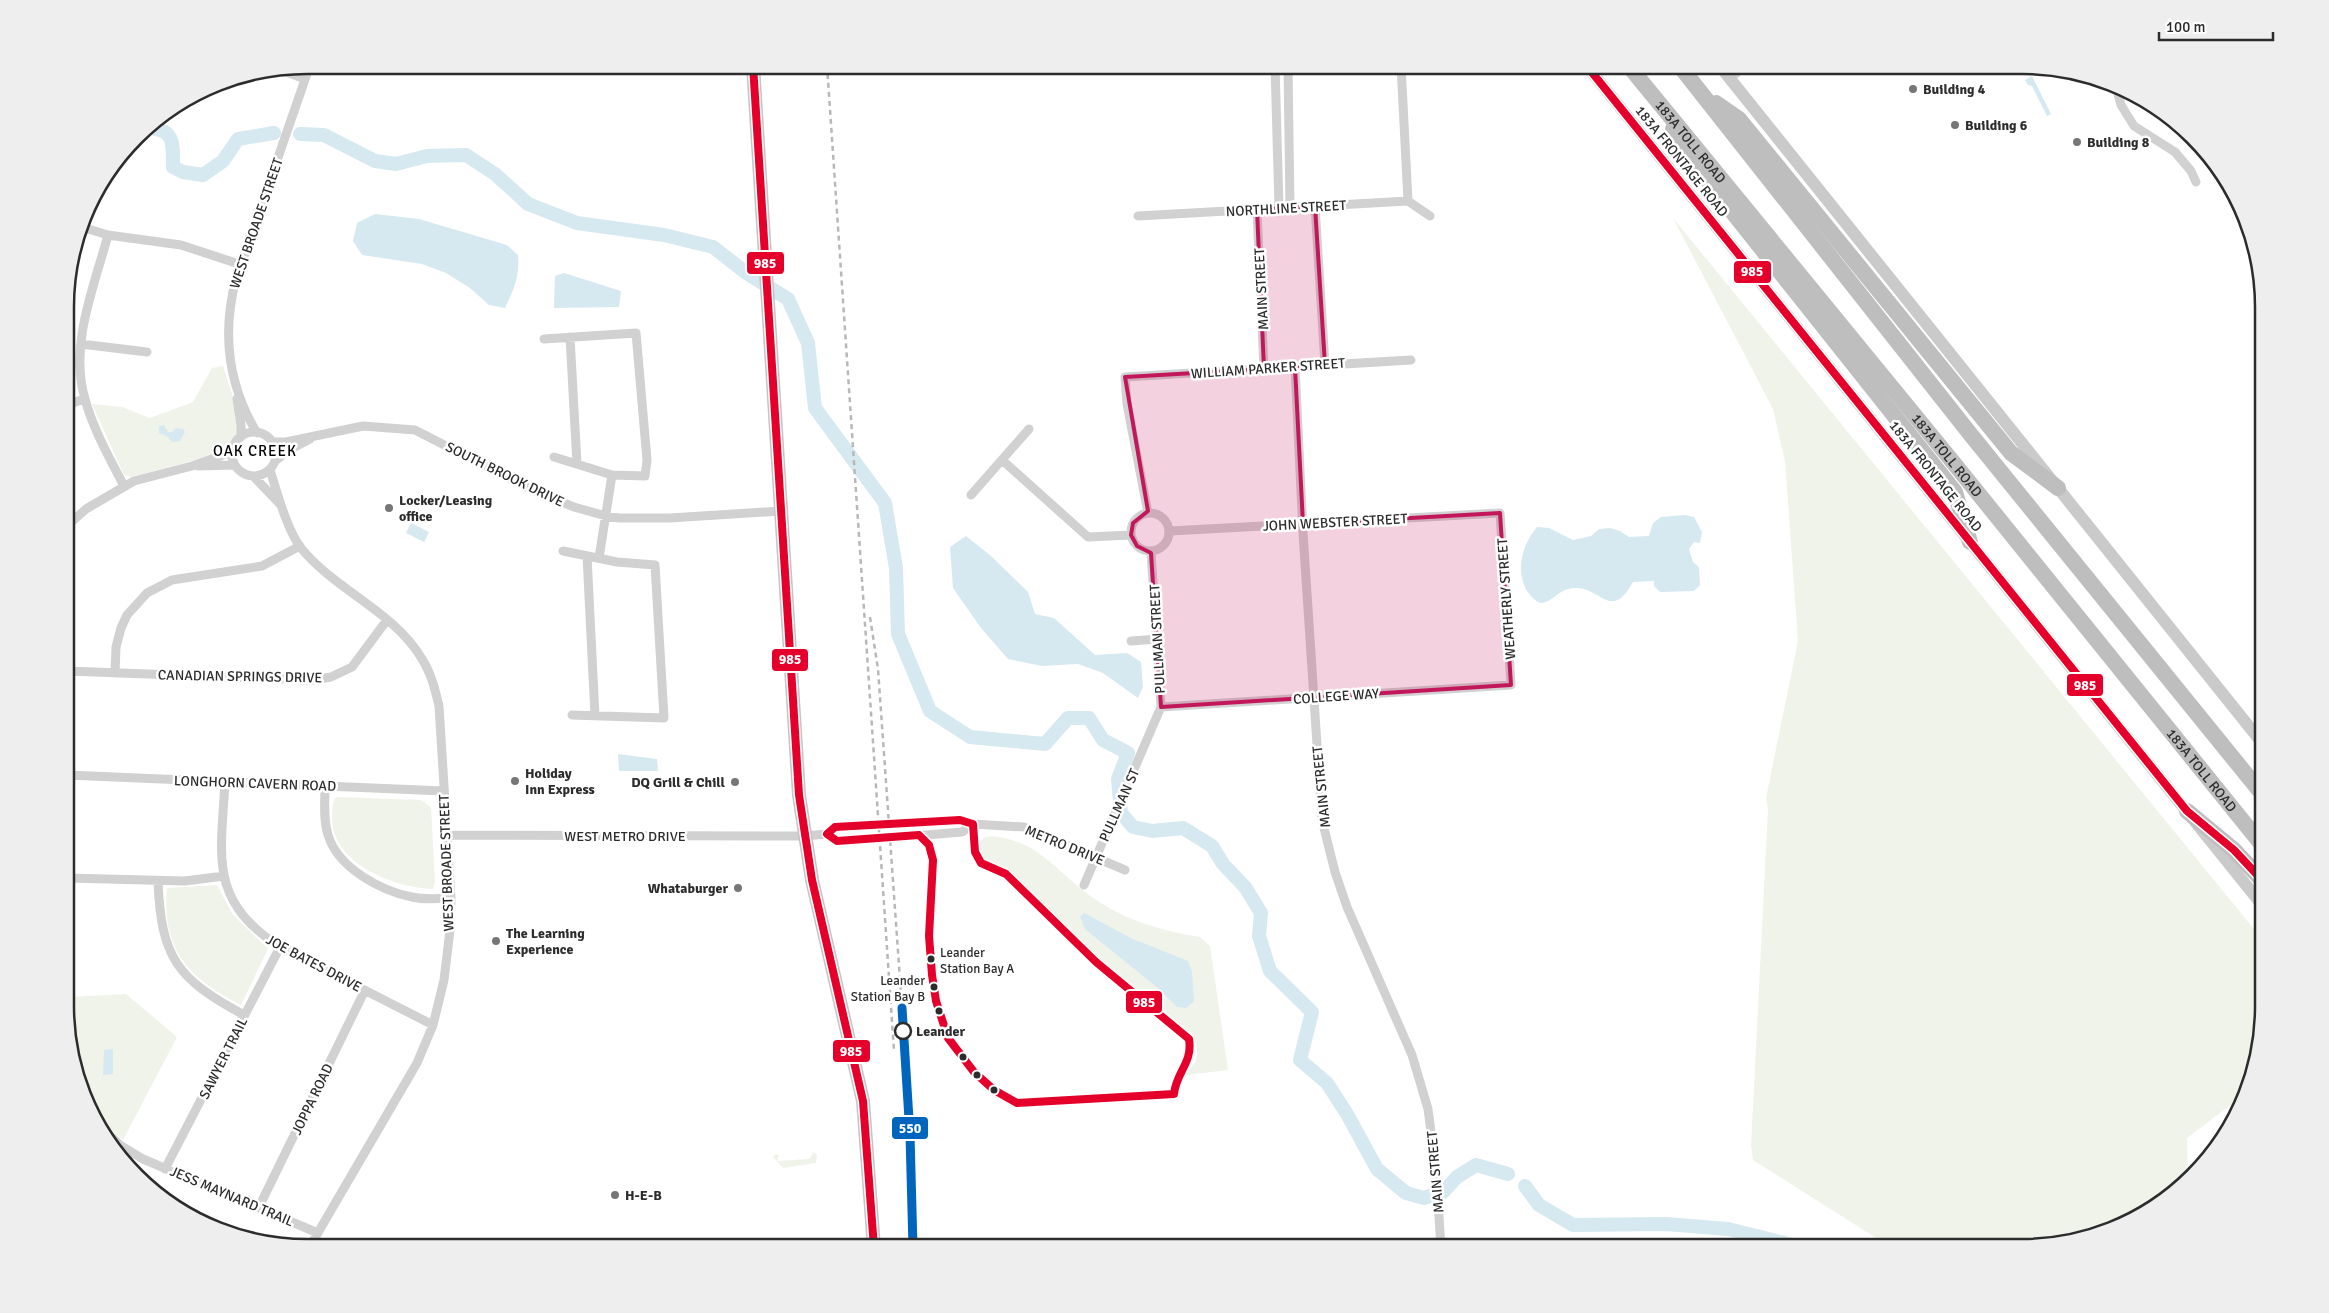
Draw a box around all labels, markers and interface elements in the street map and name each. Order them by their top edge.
scale bar [2159,10,2273,42]
text: 100 m [2166,18,2206,36]
place label: Building 4 [1923,81,1986,98]
marker: Building 4 [1907,83,1919,95]
street label: 183A TOLL ROAD [1651,97,1729,187]
street label: 183A FRONTAGE ROAD [1632,102,1732,220]
place label: Building 6 [1965,117,2028,134]
marker: Building 6 [1949,119,1961,131]
place label: Building 8 [2087,134,2150,151]
marker: Building 8 [2071,136,2083,148]
street label: WEST BROADE STREET [226,156,287,291]
street label: NORTHLINE STREET [1225,197,1347,220]
street label: MAIN STREET [1251,247,1272,330]
line badge: 985 [746,251,785,275]
text: 985 [754,255,776,272]
line badge: 985 [1733,260,1772,284]
text: 985 [1741,263,1763,280]
street label: WILLIAM PARKER STREET [1190,355,1346,382]
street label: 183A TOLL ROAD [1908,410,1986,501]
street label: 183A FRONTAGE ROAD [1886,417,1986,535]
street label: SOUTH BROOK DRIVE [443,438,567,511]
district label: OAK CREEK [213,442,297,460]
place label: Locker/Leasing office [399,492,493,525]
marker: Locker/Leasing office [383,502,395,514]
street label: JOHN WEBSTER STREET [1262,510,1408,535]
street label: WEATHERLY STREET [1494,538,1519,660]
street label: PULLMAN STREET [1146,584,1169,694]
line badge: 985 [771,648,809,672]
text: 985 [779,651,801,668]
street label: CANADIAN SPRINGS DRIVE [158,667,322,686]
line badge: 985 [2066,673,2104,697]
text: 985 [2074,677,2096,694]
street label: COLLEGE WAY [1292,685,1380,708]
street label: 183A TOLL ROAD [2163,725,2240,816]
street label: MAIN STREET [1309,745,1334,829]
place label: Holiday Inn Express [525,765,595,798]
street label: PULLMAN ST [1096,766,1143,844]
street label: LONGHORN CAVERN ROAD [174,772,336,795]
place label: DQ Grill & Chill [631,774,726,791]
marker: Holiday Inn Express [509,775,521,787]
marker: DQ Grill & Chill [729,776,741,788]
street label: WEST BROADE STREET [436,794,457,932]
street label: METRO DRIVE [1023,822,1107,869]
street label: WEST METRO DRIVE [564,828,686,845]
place label: Whataburger [648,880,728,897]
marker: Whataburger [732,882,744,894]
place label: The Learning Experience [506,925,585,958]
street label: JOE BATES DRIVE [263,931,365,996]
marker: The Learning Experience [490,935,502,947]
place label: Leander Station Bay A [940,945,1014,977]
marker: Leander Station Bay A [926,954,936,964]
place label: Leander Station Bay B [851,973,925,1005]
marker: Leander Station Bay B [929,982,939,992]
line badge: 985 [1125,990,1163,1014]
text: 985 [1133,994,1155,1011]
unlabelled marker [934,1006,944,1016]
street label: SAWYER TRAIL [196,1015,251,1102]
marker: Leander [894,1022,912,1040]
place label: Leander [916,1023,965,1040]
line badge: 985 [832,1039,871,1063]
text: 985 [840,1043,862,1060]
unlabelled marker [958,1052,968,1062]
street label: JOPPA ROAD [288,1061,337,1138]
unlabelled marker [972,1070,982,1080]
unlabelled marker [989,1085,999,1095]
line badge: 550 [891,1116,929,1140]
text: 550 [899,1120,922,1137]
street label: MAIN STREET [1423,1130,1448,1214]
street label: JESS MAYNARD TRAIL [167,1163,296,1230]
place label: H-E-B [625,1187,662,1204]
marker: H-E-B [609,1189,621,1201]

